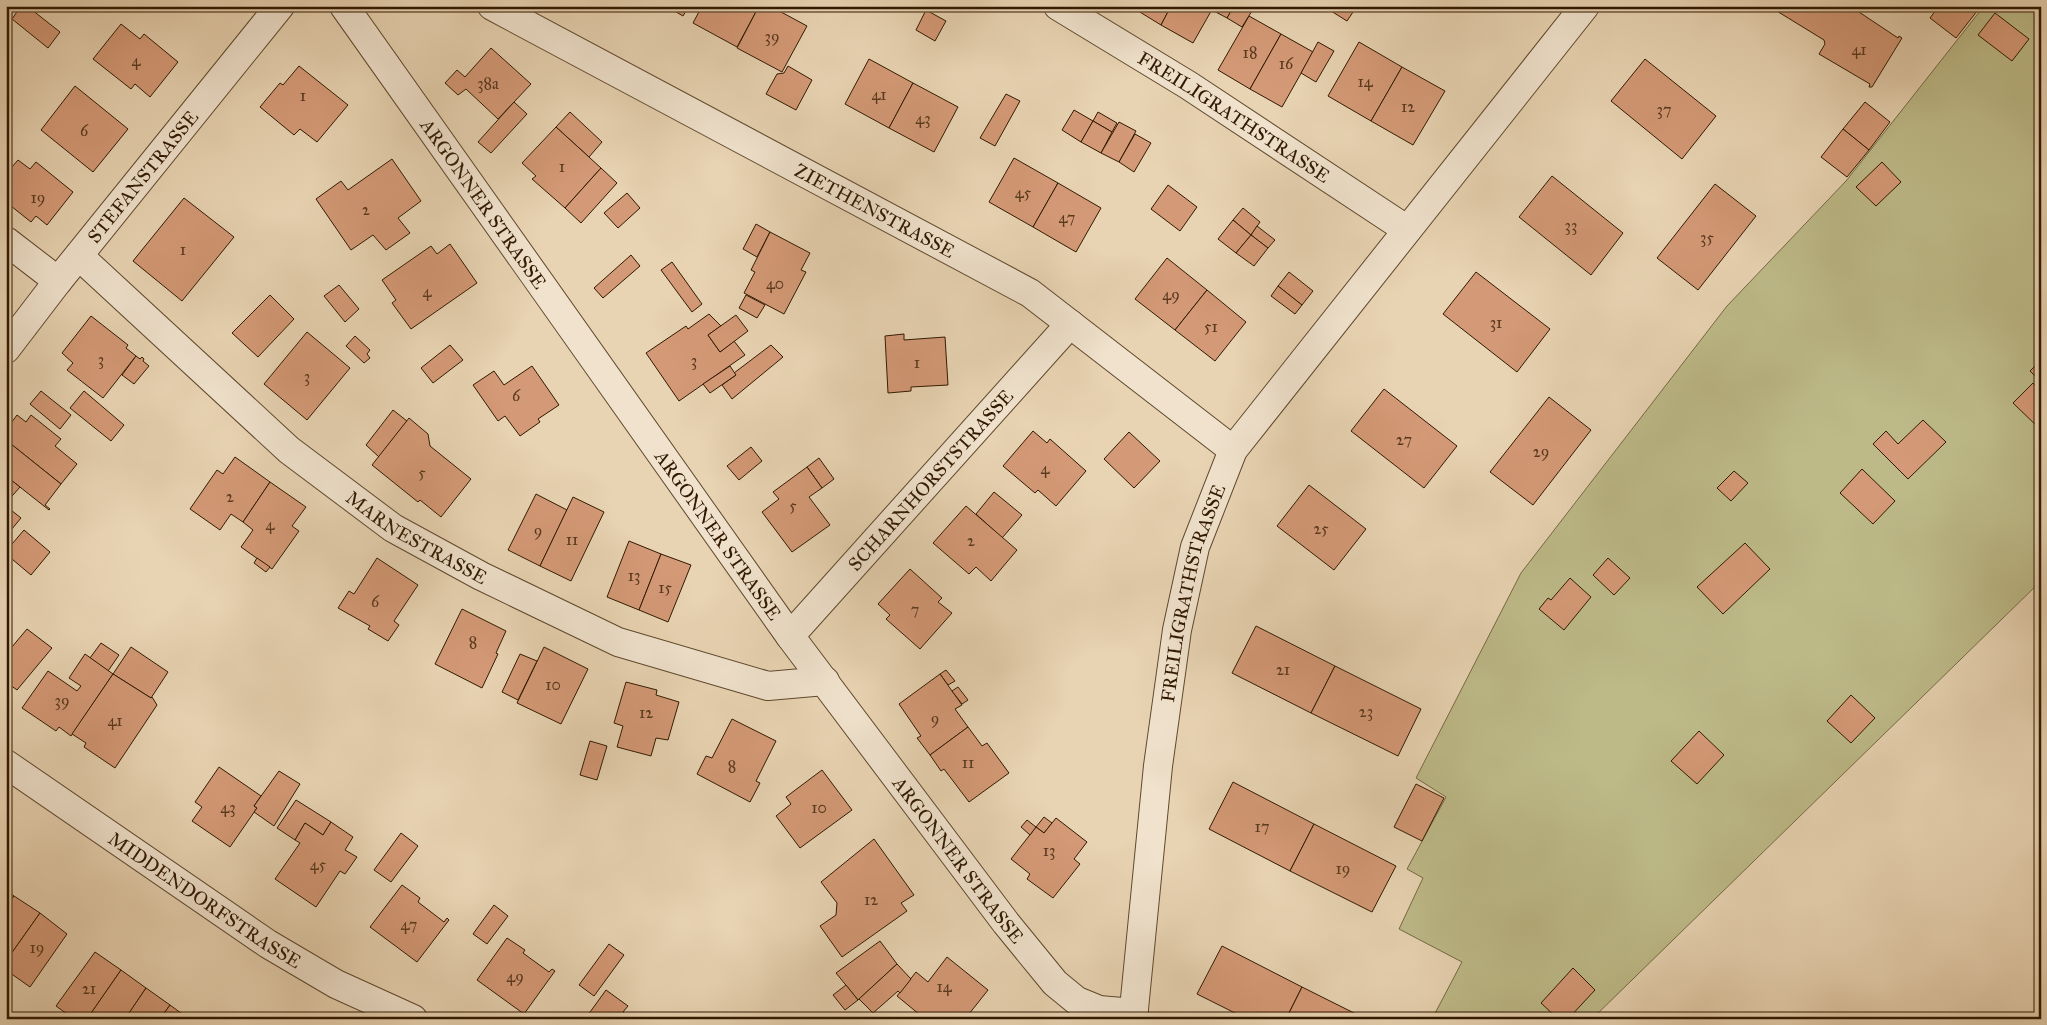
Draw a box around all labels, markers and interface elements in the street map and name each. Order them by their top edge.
house number: 39 [765,27,780,46]
house number: 41 [1851,40,1867,59]
house number: 18 [1243,43,1257,62]
street label: FREILIGRATHSTRASSE [1134,46,1335,188]
house number: 4 [132,51,142,70]
house number: 16 [1279,54,1294,73]
house number: 14 [1357,72,1374,91]
house number: 38a [477,74,499,93]
house number: 41 [871,85,887,104]
house number: 1 [300,86,306,105]
house number: 12 [1401,97,1415,116]
house number: 37 [1657,100,1671,119]
street label: STEFANSTRASSE [83,106,203,248]
house number: 43 [915,109,931,128]
street label: ARGONNER STRASSE [415,114,552,294]
house number: 6 [80,121,89,140]
house number: 1 [559,157,565,176]
street label: ZIETHENSTRASSE [791,159,959,263]
house number: 45 [1015,183,1032,202]
house number: 19 [31,188,45,207]
house number: 2 [362,200,370,219]
house number: 47 [1059,208,1075,227]
house number: 33 [1565,216,1577,235]
house number: 35 [1700,228,1714,247]
house number: 1 [180,240,186,259]
house number: 40 [766,274,784,293]
house number: 4 [423,282,433,301]
house number: 49 [1162,285,1180,304]
house number: 31 [1490,313,1502,332]
house number: 51 [1204,317,1218,336]
house number: 3 [98,350,104,369]
house number: 3 [691,351,697,370]
house number: 1 [914,353,920,372]
house number: 3 [304,367,310,386]
street label: SCHARNHORSTSTRASSE [843,384,1018,576]
house number: 6 [512,386,521,405]
house number: 27 [1396,430,1412,449]
house number: 29 [1533,442,1549,461]
street label: ARGONNER STRASSE [649,445,786,625]
house number: 4 [1041,459,1051,478]
house number: 5 [418,463,426,482]
street label: FREILIGRATHSTRASSE [1156,481,1231,704]
street label: MARNESTRASSE [341,486,491,589]
house number: 2 [226,487,234,506]
house number: 5 [789,496,797,515]
house number: 4 [266,515,276,534]
house number: 25 [1313,519,1329,538]
house number: 9 [534,521,542,540]
house number: 11 [566,530,578,549]
house number: 2 [967,531,975,550]
house number: 13 [628,566,640,585]
house number: 15 [658,578,672,597]
house number: 6 [371,592,380,611]
house number: 7 [911,600,919,619]
house number: 8 [469,633,477,652]
house number: 21 [1276,660,1290,679]
house number: 10 [545,675,561,694]
house number: 39 [55,691,70,710]
house number: 23 [1359,702,1373,721]
house number: 12 [639,703,653,722]
house number: 9 [931,709,939,728]
house number: 41 [107,711,123,730]
house number: 11 [962,753,974,772]
house number: 8 [728,757,736,776]
street label: ARGONNER STRASSE [887,771,1029,948]
house number: 43 [220,798,236,817]
house number: 10 [811,798,827,817]
house number: 17 [1255,817,1269,836]
street label: MIDDENDORFSTRASSE [104,827,306,973]
house number: 13 [1043,841,1055,860]
house number: 45 [310,855,327,874]
house number: 19 [1336,859,1350,878]
house number: 12 [864,890,878,909]
house number: 47 [401,915,417,934]
house number: 19 [30,938,44,957]
house number: 49 [506,967,524,986]
house number: 14 [936,977,953,996]
house number: 21 [82,979,96,998]

